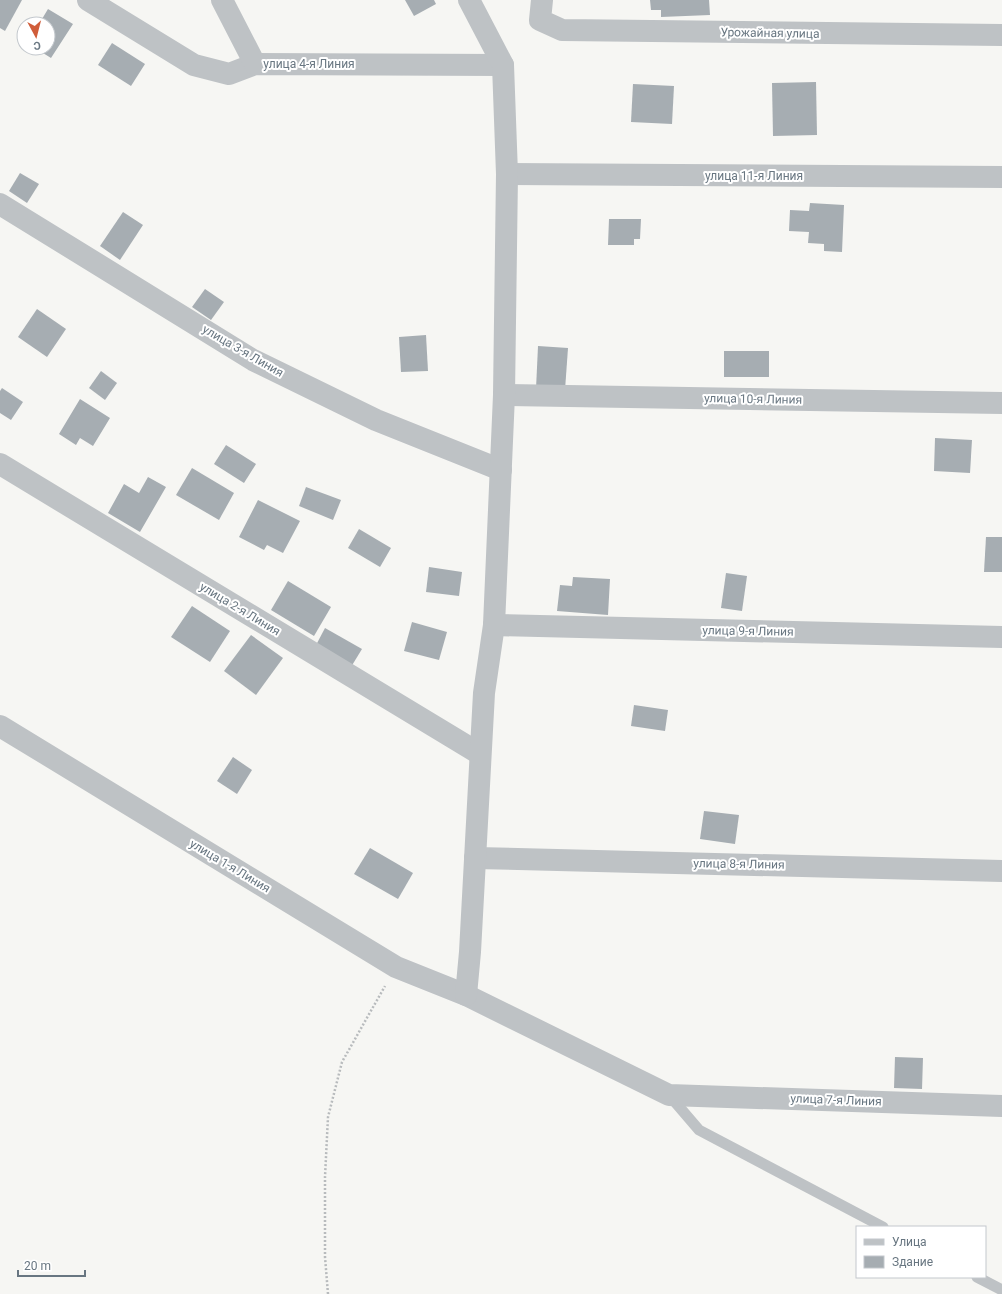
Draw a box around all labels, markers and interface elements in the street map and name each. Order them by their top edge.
north arrow [16,16,56,56]
street label: Урожайная улица [720,25,820,41]
text: С [33,39,42,52]
street label: улица 4-я Линия [263,57,355,71]
street label: улица 11-я Линия [705,169,803,183]
street label: улица 3-я Линия [200,322,286,380]
street label: улица 10-я Линия [704,391,802,407]
street label: улица 2-я Линия [197,579,283,639]
street label: улица 9-я Линия [702,623,794,639]
street label: улица 1-я Линия [187,836,273,896]
street label: улица 8-я Линия [693,856,785,872]
street label: улица 7-я Линия [790,1091,882,1109]
legend [856,1226,986,1278]
text: Улица [892,1235,927,1249]
scale bar [18,1252,85,1278]
text: Здание [892,1255,933,1269]
text: 20 m [24,1259,51,1273]

